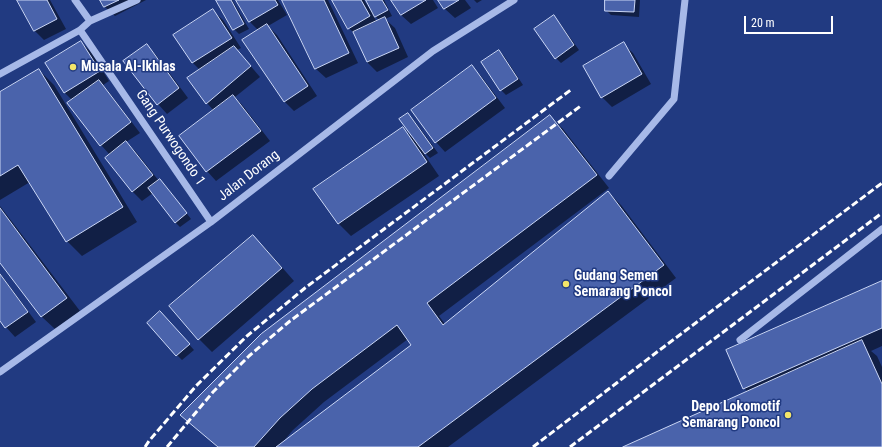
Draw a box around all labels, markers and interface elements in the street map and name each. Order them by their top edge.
scale bar [746,8,835,34]
text: 20 m [751,16,775,30]
place label: Musala Al-Ikhlas [81,59,176,75]
marker: Musala Al-Ikhlas [68,62,78,72]
street label: Gang Purwogondo 1 [132,87,208,189]
street label: Jalan Dorang [215,147,283,205]
place label: Gudang Semen Semarang Poncol [574,268,672,300]
marker: Gudang Semen Semarang Poncol [561,279,571,289]
place label: Depo Lokomotif Semarang Poncol [682,399,780,432]
marker: Depo Lokomotif Semarang Poncol [783,410,793,420]

